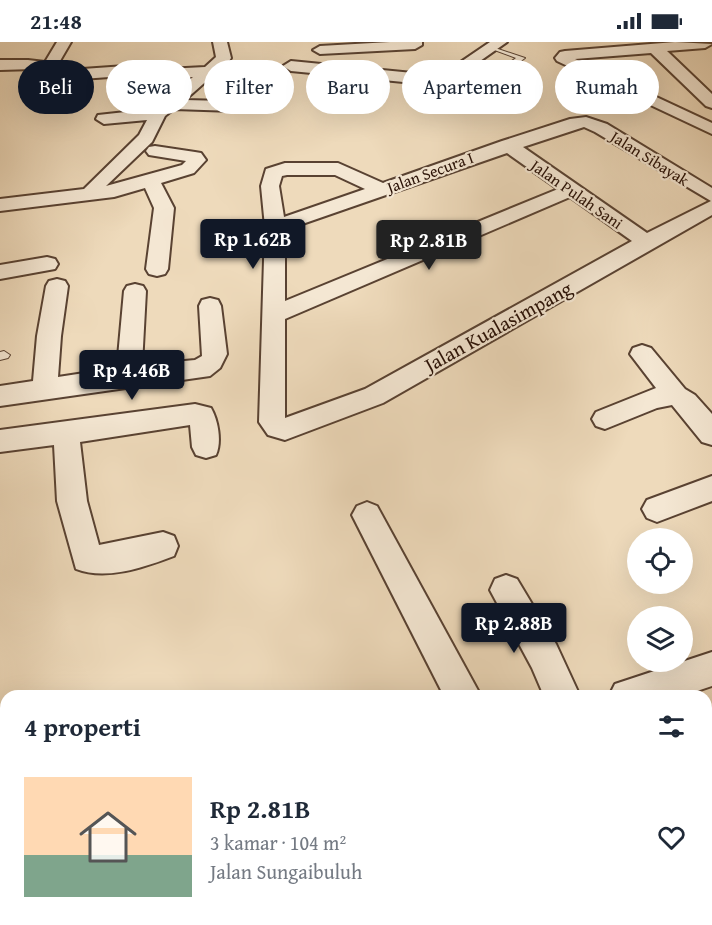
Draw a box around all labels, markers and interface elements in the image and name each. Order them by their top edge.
text: 21:48 [30,5,82,37]
chip: Beli [18,60,94,114]
chip: Sewa [106,60,192,114]
chip: Filter [204,60,294,114]
chip: Baru [306,60,390,114]
chip: Apartemen [402,60,543,114]
chip: Rumah [555,60,659,114]
street label: Jalan Sibayak [604,123,695,192]
street label: Jalan Secura I [381,145,477,199]
street label: Jalan Pulah Sani [524,152,628,235]
pin: Rp 1.62B [191,219,315,270]
pin: Rp 2.81B [367,220,491,271]
text: Rp 1.62B [214,224,292,253]
text: Rp 2.81B [390,225,468,254]
street label: Jalan Kualasimpang [416,273,577,380]
pin: Rp 4.46B [70,350,194,401]
text: Rp 4.46B [93,355,171,384]
map controls [627,528,693,672]
button: locate [627,528,693,594]
pin: Rp 2.88B [452,603,576,654]
button: layers [627,606,693,672]
text: Rp 2.88B [475,608,553,637]
text: 4 properti [24,707,141,746]
icon: filters [655,710,688,743]
text: Rp 2.81B [210,789,310,828]
icon: home [72,801,144,873]
icon: heart [655,821,688,854]
text: 3 kamar · 104 m² [210,828,346,857]
text: Jalan Sungaibuluh [210,857,362,886]

